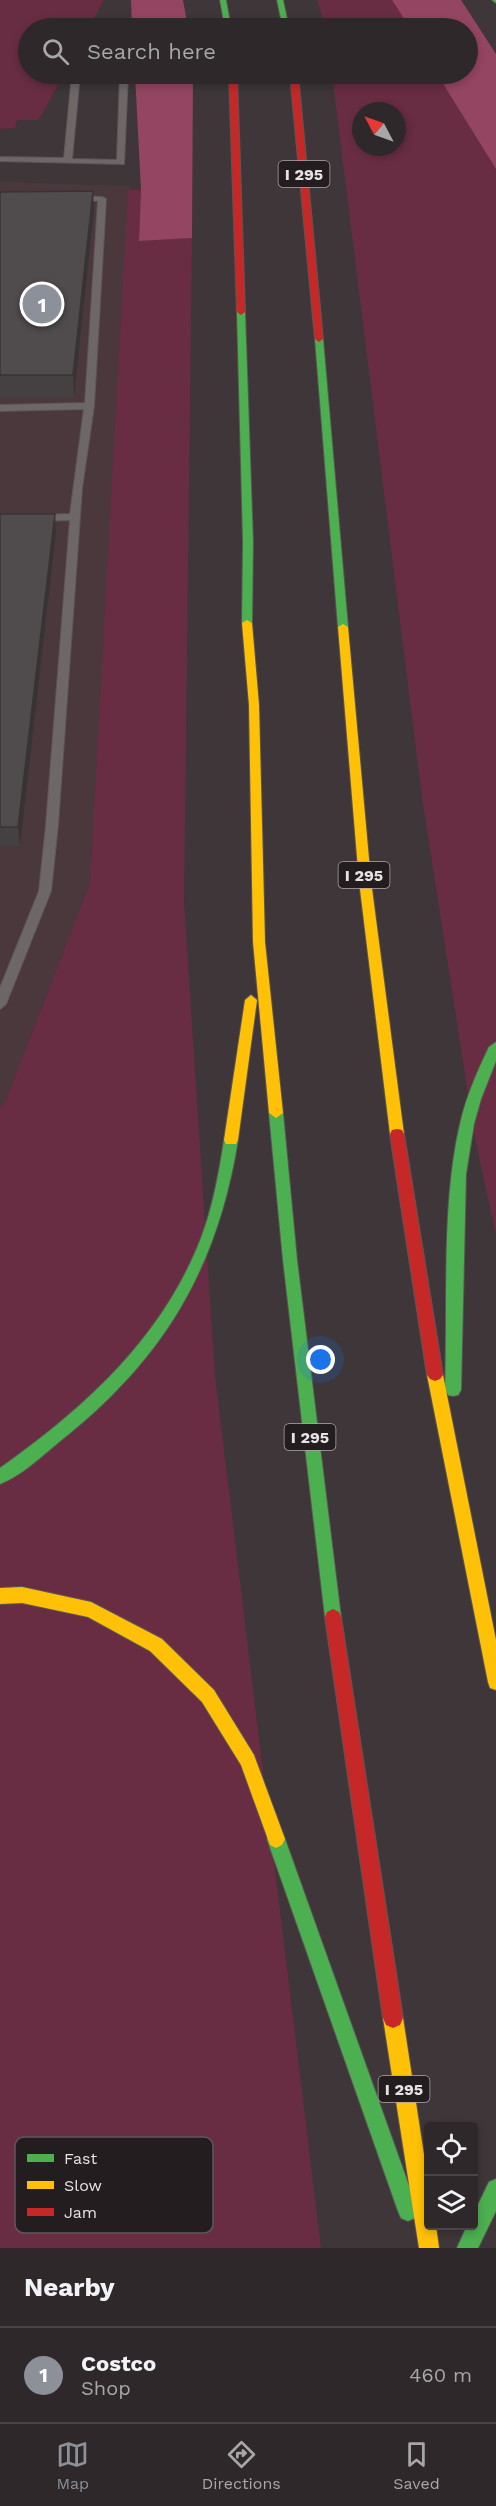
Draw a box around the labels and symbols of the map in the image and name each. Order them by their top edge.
north arrow [352,102,406,156]
road number: I 295 [278,161,330,187]
pin: 1 [22,282,62,326]
road number: I 295 [338,862,389,888]
your location [306,1345,335,1374]
road number: I 295 [284,1424,336,1450]
road number: I 295 [378,2076,430,2102]
legend [15,2137,213,2233]
text: Fast [64,2149,97,2168]
text: Slow [64,2176,102,2195]
text: Jam [64,2203,97,2222]

